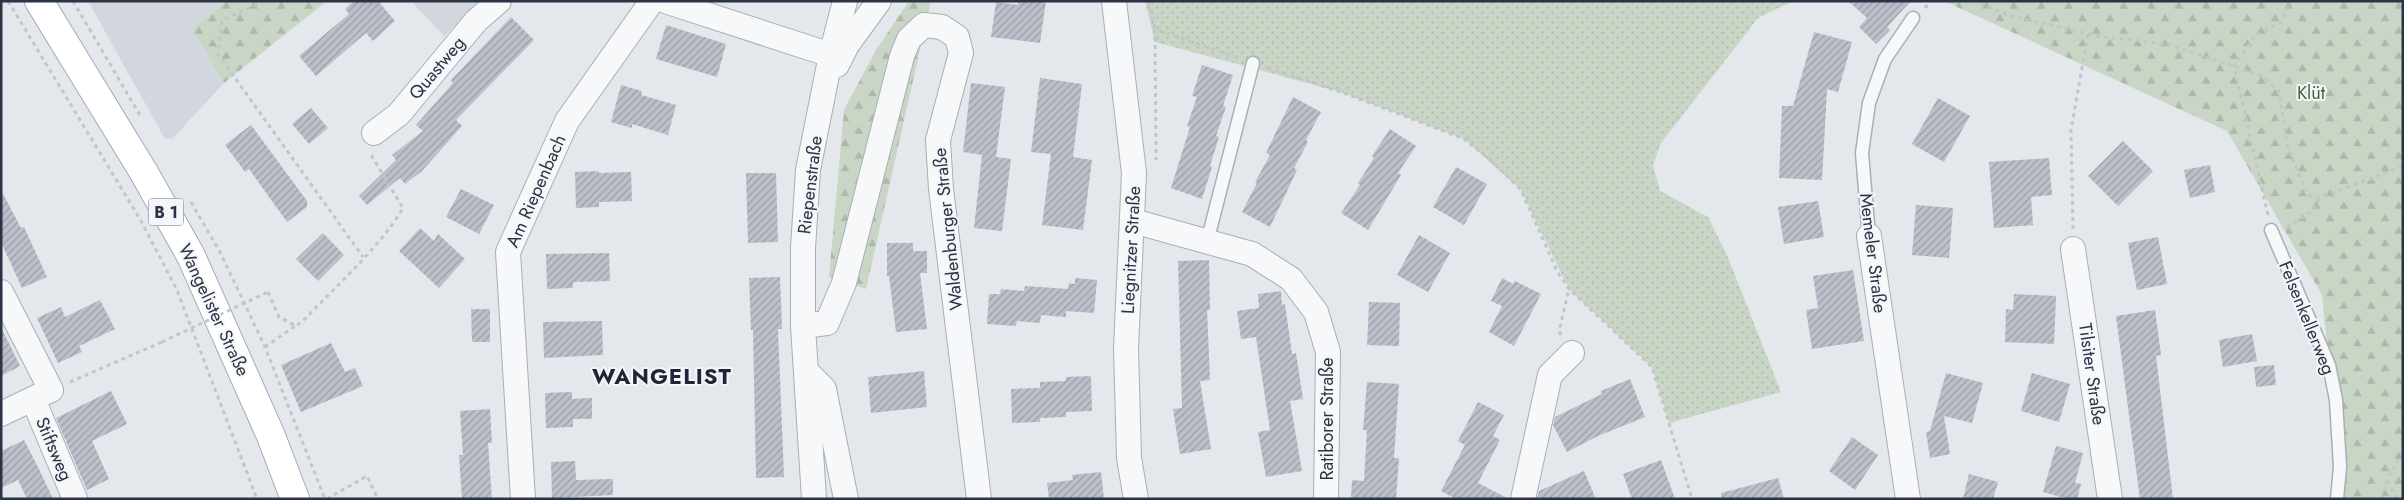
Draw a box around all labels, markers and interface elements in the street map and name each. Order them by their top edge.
street label: Quastweg [403,31,471,105]
park label: Klüt [2297,80,2326,106]
street label: Am Riepenbach [499,130,573,252]
street label: Riepenstraße [791,134,829,236]
street label: Waldenburger Straße [927,147,969,311]
street label: Liegnitzer Straße [1115,185,1147,315]
street label: Memeler Straße [1853,192,1893,314]
road number: B 1 [148,198,184,226]
street label: Wangelister Straße [172,240,256,380]
street label: Felsenkellerweg [2272,257,2342,379]
street label: Tilsiter Straße [2072,321,2112,427]
street label: Ratiborer Straße [1314,357,1340,481]
district label: WANGELIST [592,360,732,392]
street label: Stiftsweg [29,413,79,485]

